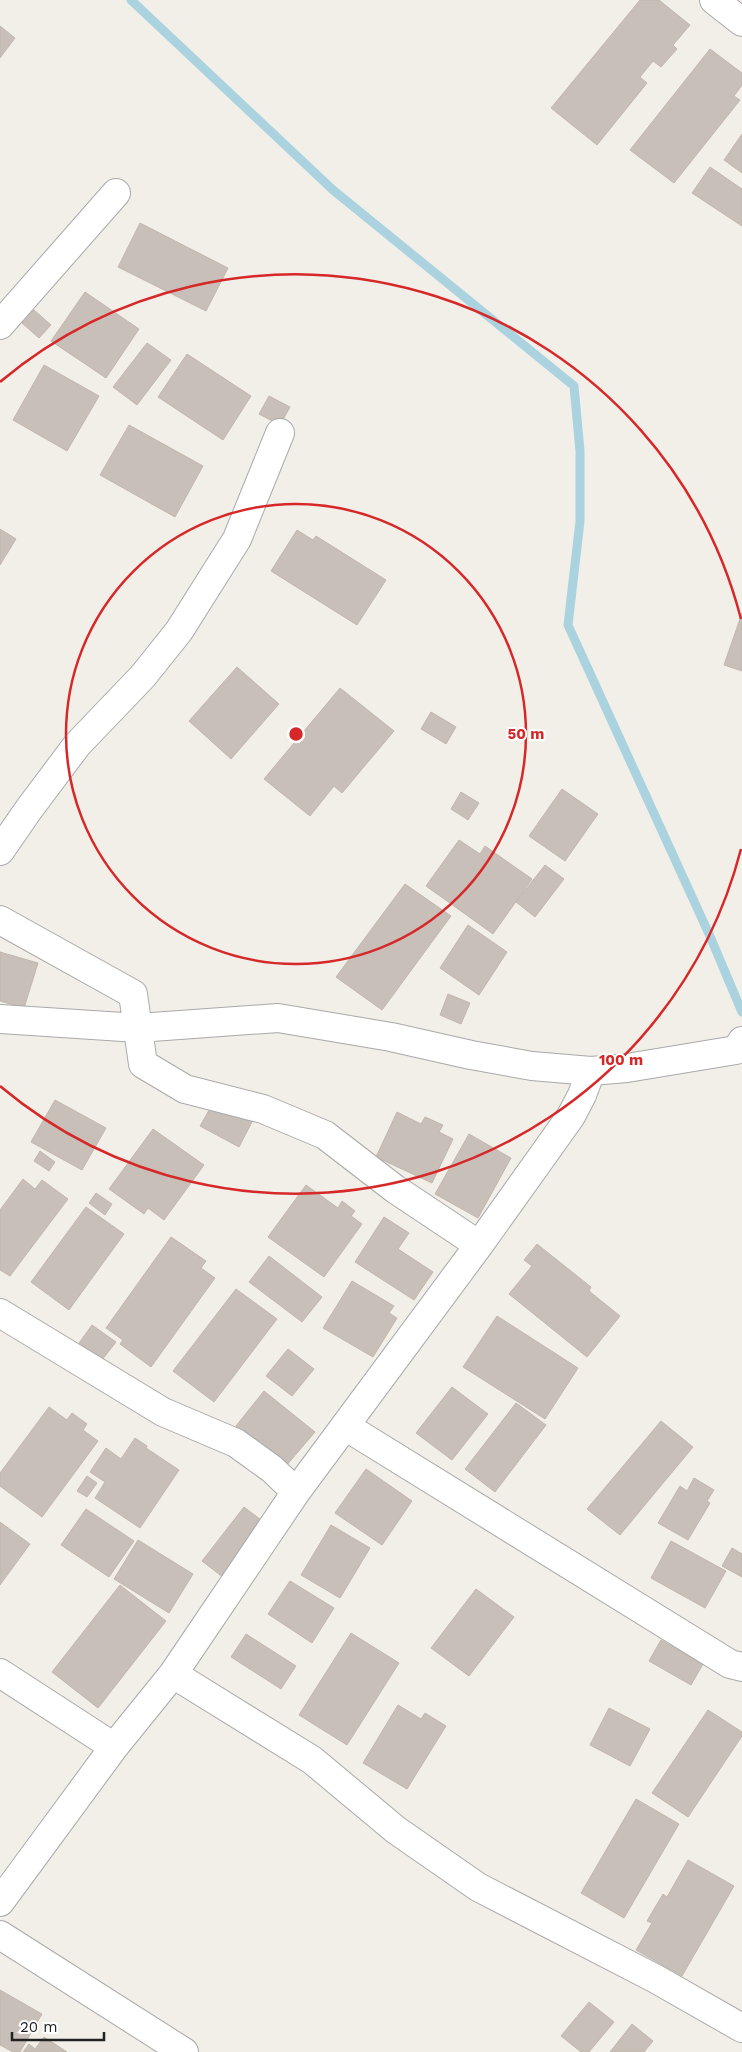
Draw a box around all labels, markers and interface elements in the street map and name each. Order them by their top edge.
centre of rings [287,725,305,743]
text: 50 m [508,725,544,743]
text: 100 m [599,1051,643,1069]
scale bar [12,2010,105,2042]
text: 20 m [20,2018,58,2036]

